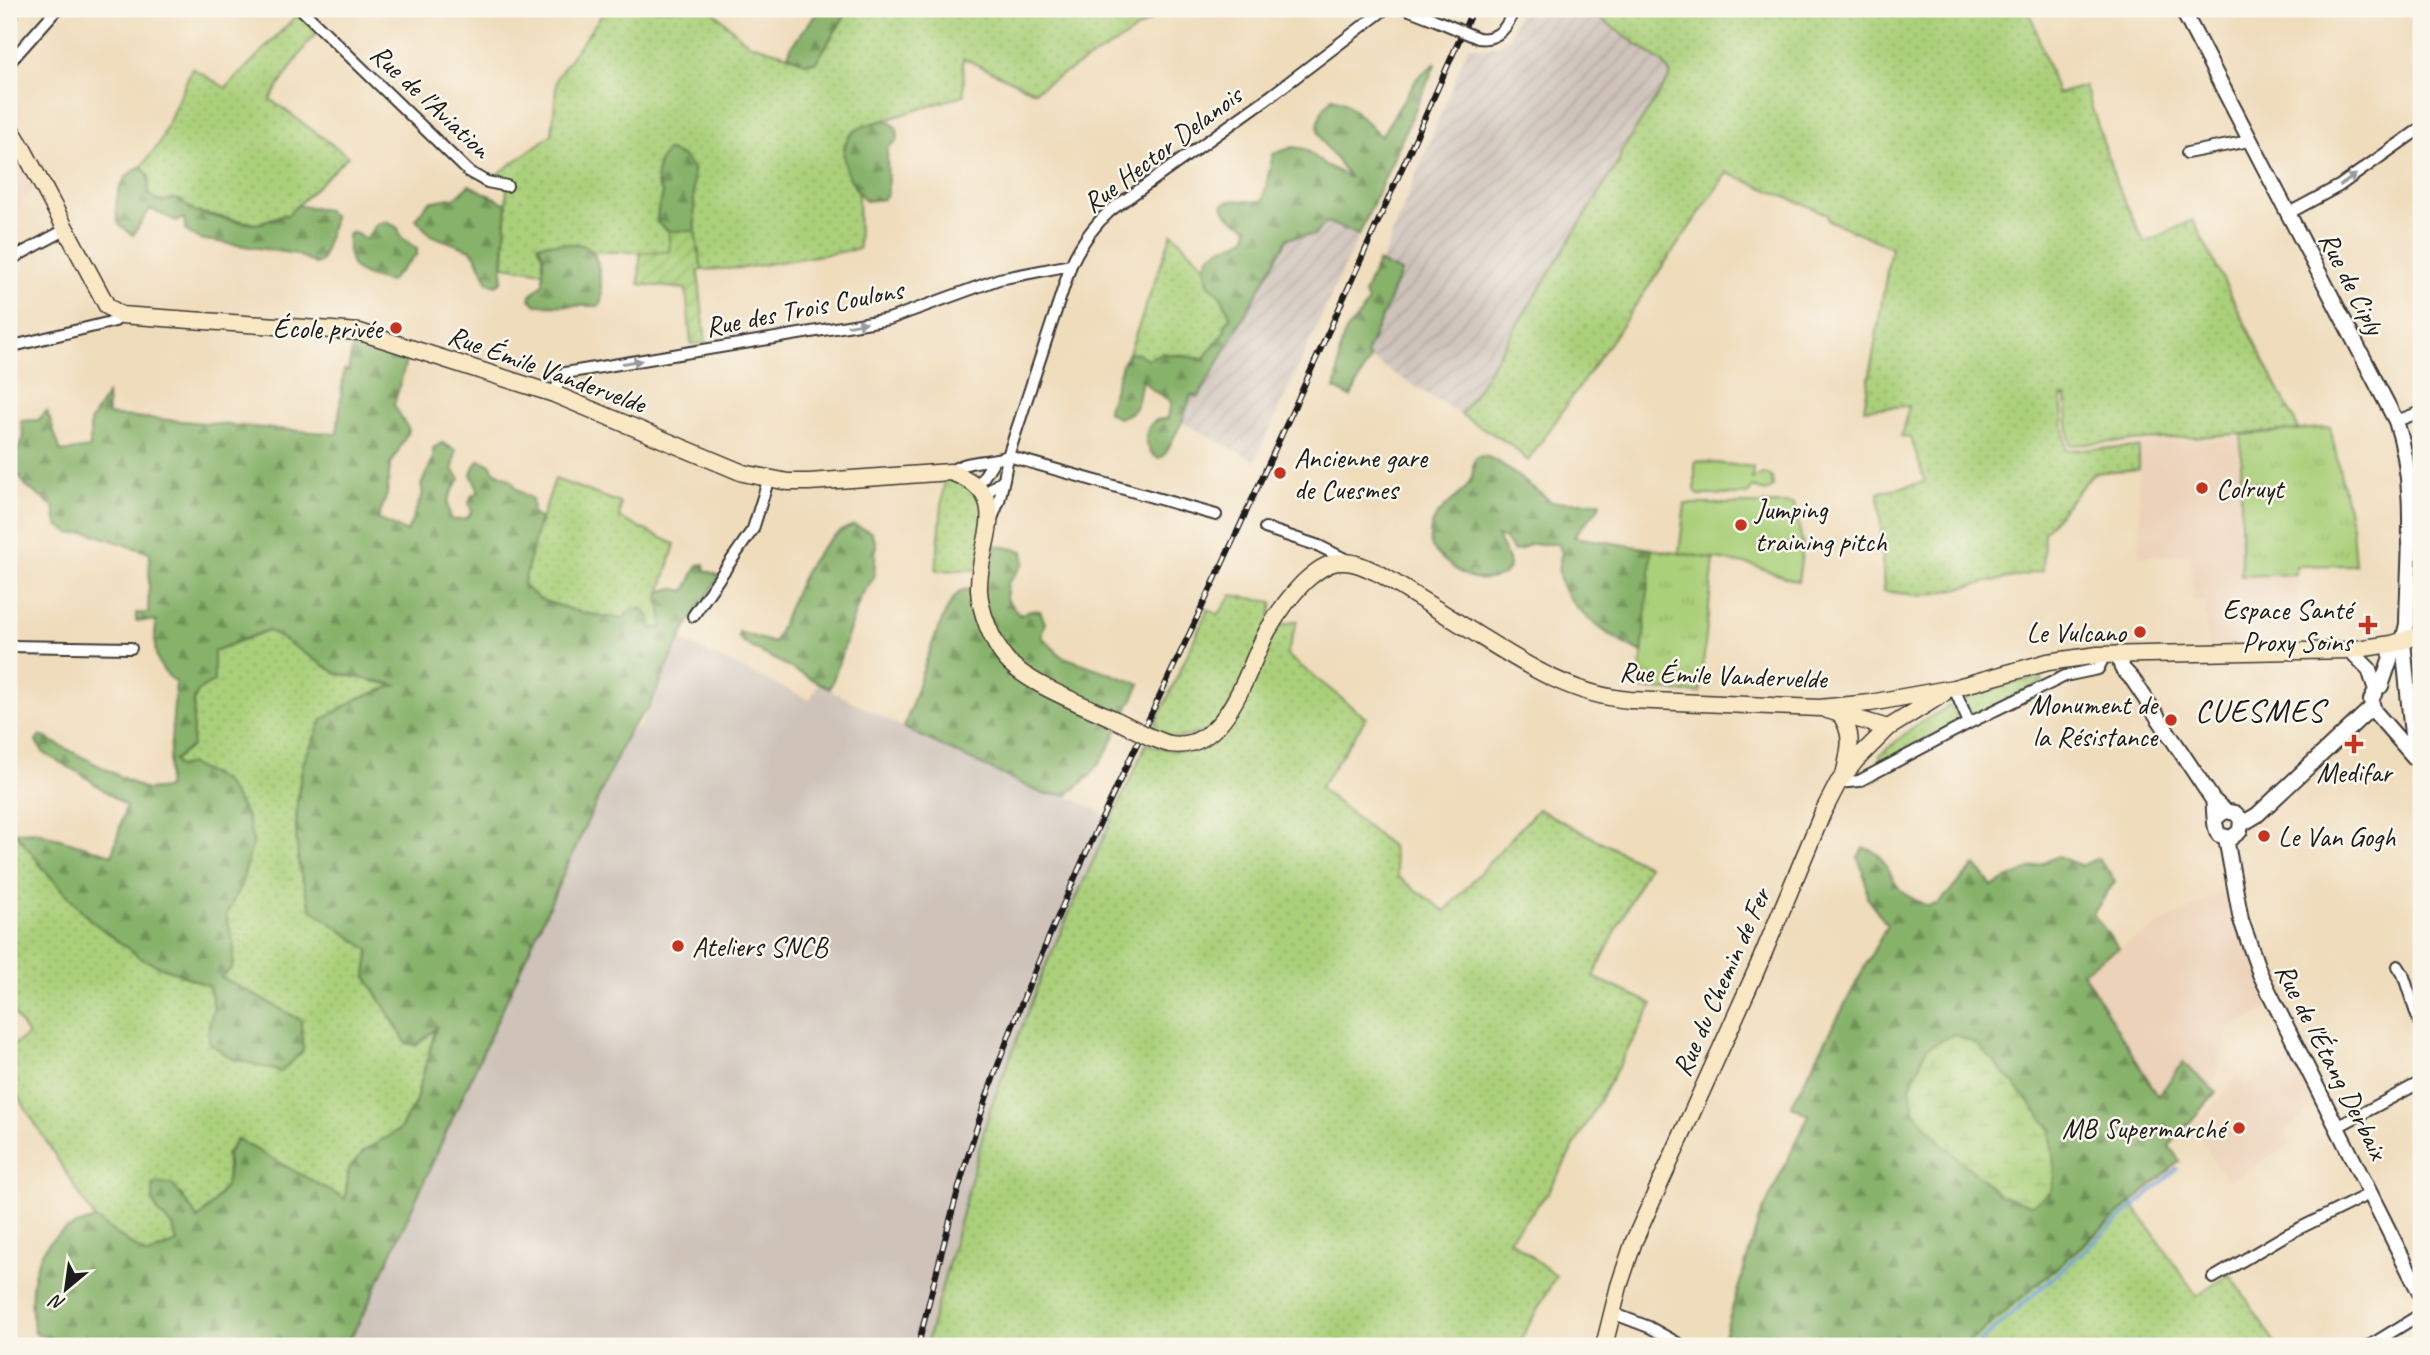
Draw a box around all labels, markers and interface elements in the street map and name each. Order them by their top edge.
street label: Rue de l'Aviation [363,36,500,167]
street label: Rue Hector Delanois [1076,76,1250,220]
one-way arrow [2339,173,2357,187]
street label: Rue de Ciply [2311,226,2394,342]
street label: Rue des Trois Coulons [702,271,908,344]
place label: École privée [273,311,384,346]
street label: Rue Émile Vandervelde [443,317,652,422]
one-way arrow [846,319,868,330]
marker: École privée [388,320,404,336]
one-way arrow [621,357,643,368]
place label: Ancienne gare de Cuesmes [1294,440,1429,507]
marker: Ancienne gare de Cuesmes [1272,465,1288,481]
place label: Colruyt [2216,471,2286,506]
marker: Colruyt [2194,480,2210,496]
place label: Jumping training pitch [1753,492,1887,559]
marker: Jumping training pitch [1733,517,1749,533]
place label: Espace Santé Proxy Soins [2222,592,2356,659]
place label: Le Vulcano [2026,615,2128,650]
marker: Espace Santé Proxy Soins [2358,615,2378,635]
marker: Le Vulcano [2132,624,2148,640]
street label: Rue Émile Vandervelde [1619,654,1829,696]
place label: Monument de la Résistance [2029,687,2159,754]
district label: CUESMES [2195,690,2329,731]
marker: Monument de la Résistance [2163,712,2179,728]
marker: Medifar [2346,736,2362,752]
place label: Medifar [2316,755,2394,790]
place label: Le Van Gogh [2278,819,2396,854]
marker: Le Van Gogh [2256,828,2272,844]
street label: Rue du Chemin de Fer [1664,881,1779,1082]
place label: Ateliers SNCB [692,929,830,964]
marker: Ateliers SNCB [670,938,686,954]
street label: Rue de l'Étang Derbaix [2268,957,2398,1167]
place label: MB Supermarché [2062,1111,2229,1146]
marker: MB Supermarché [2231,1120,2247,1136]
north arrow [32,1254,102,1324]
text: N [44,1288,69,1316]

